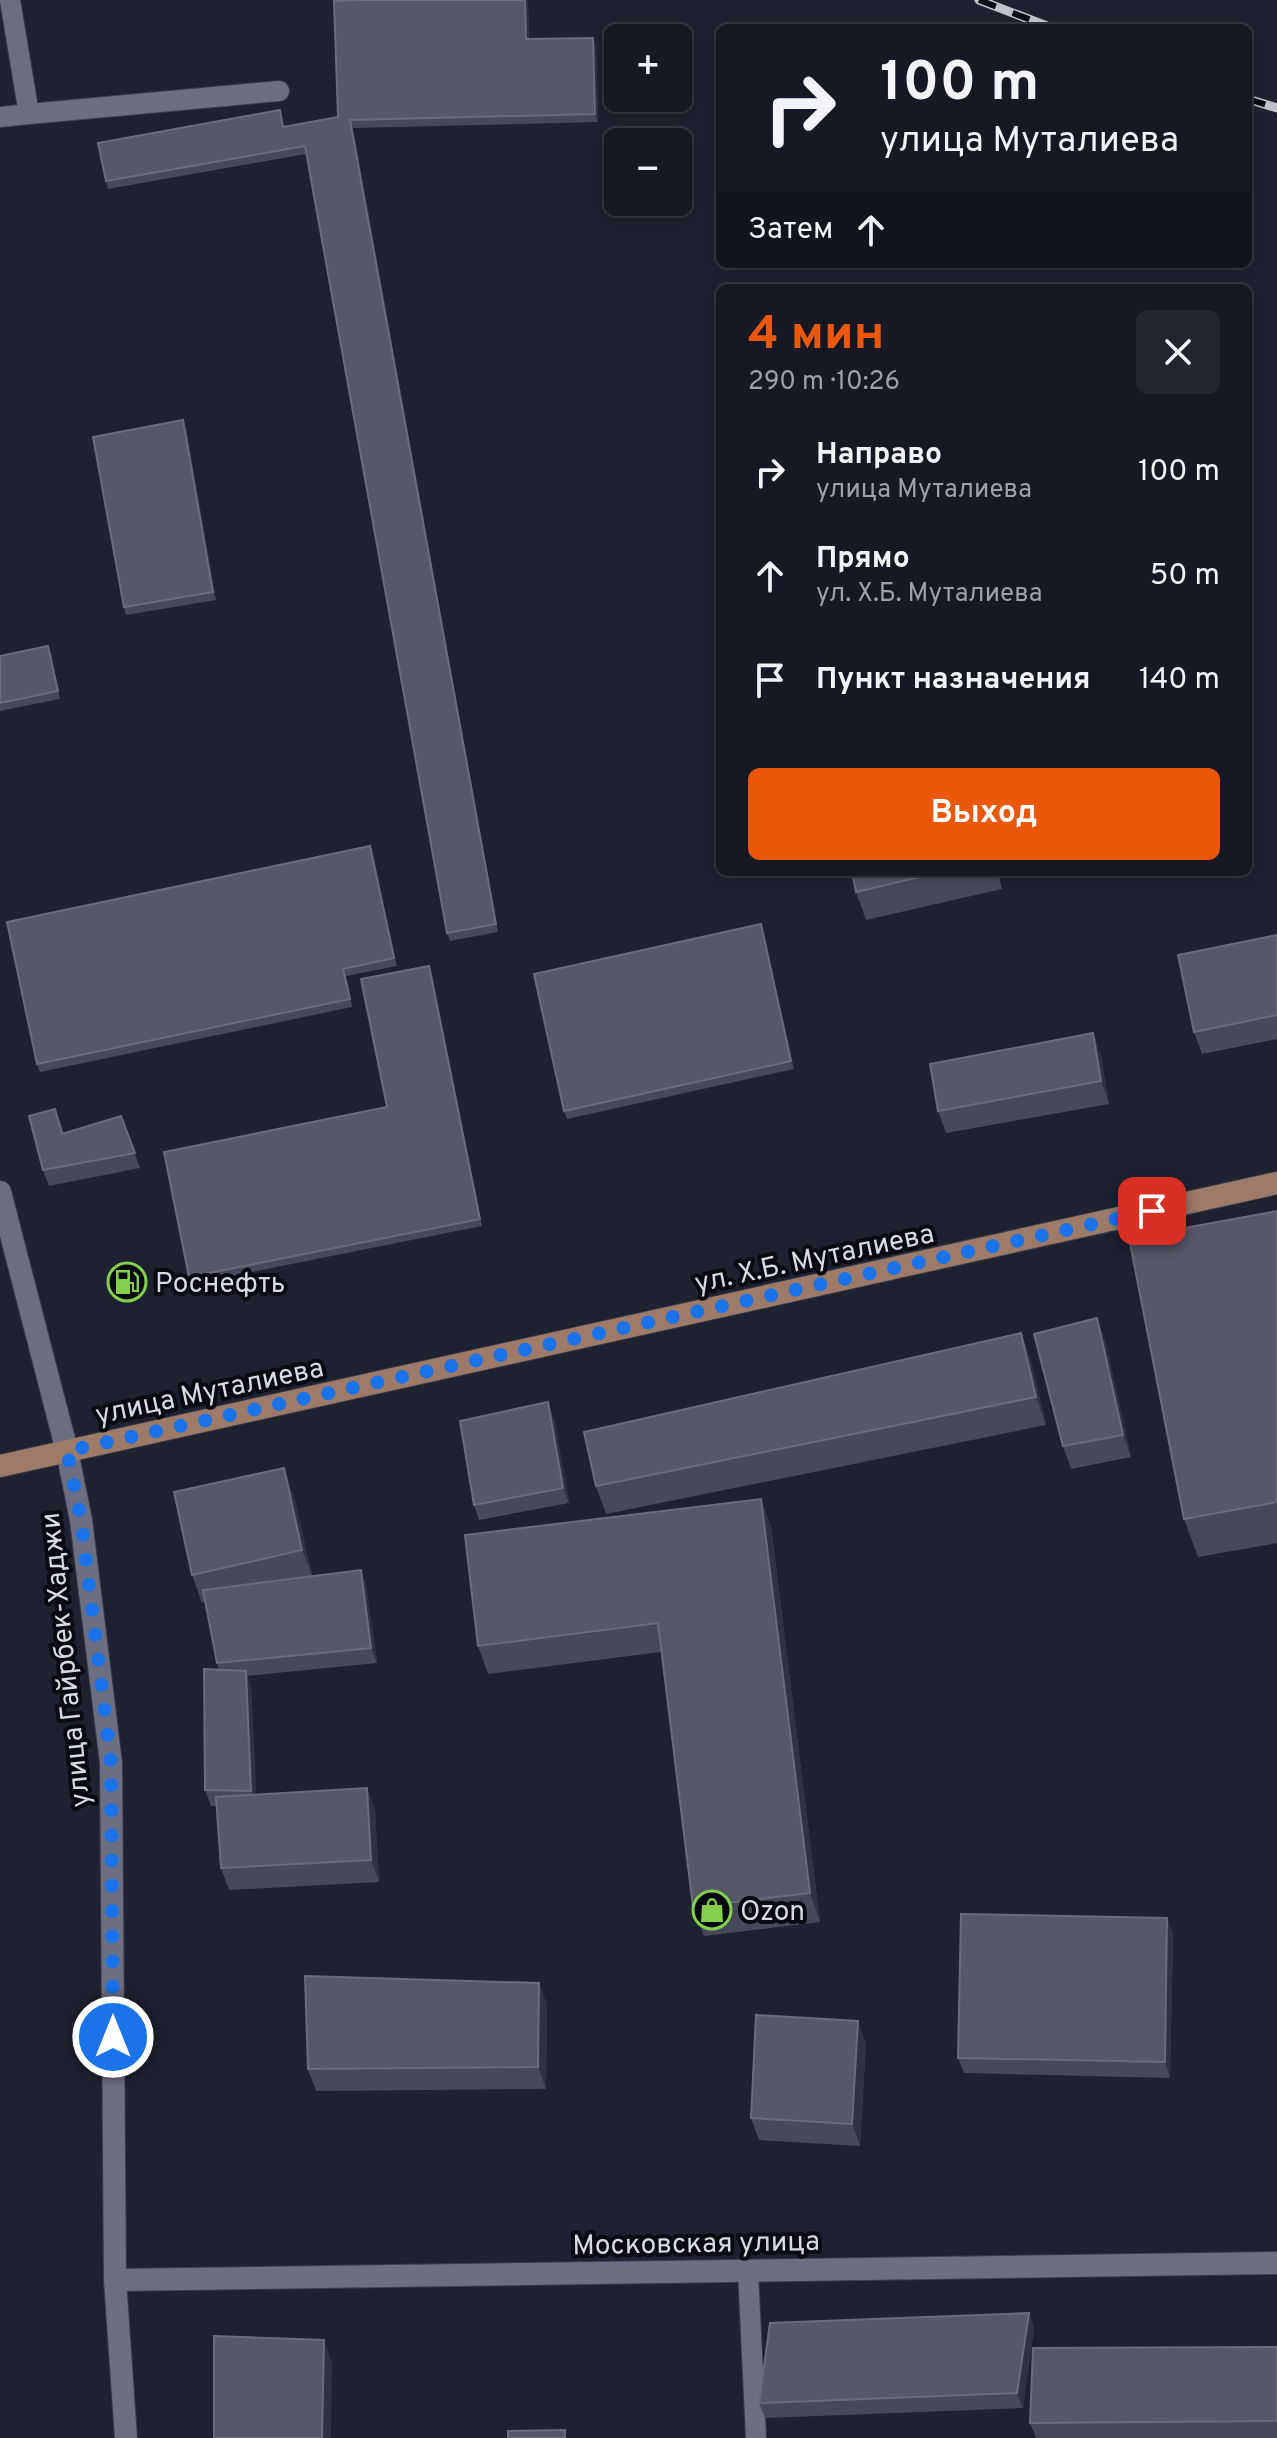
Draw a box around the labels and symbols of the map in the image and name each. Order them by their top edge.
pin [1118,1177,1186,1245]
street label: ул. Х.Б. Муталиева [692,1217,938,1303]
fuel station icon: Роснефть [106,1261,148,1303]
place label: Роснефть [155,1267,285,1303]
street label: улица Муталиева [92,1351,327,1435]
street label: улица Гайрбек-Хаджи [34,1510,100,1809]
shop icon: Ozon [691,1889,733,1931]
place label: Ozon [740,1895,805,1931]
position arrow [71,1995,155,2079]
street label: Московская улица [572,2225,820,2265]

